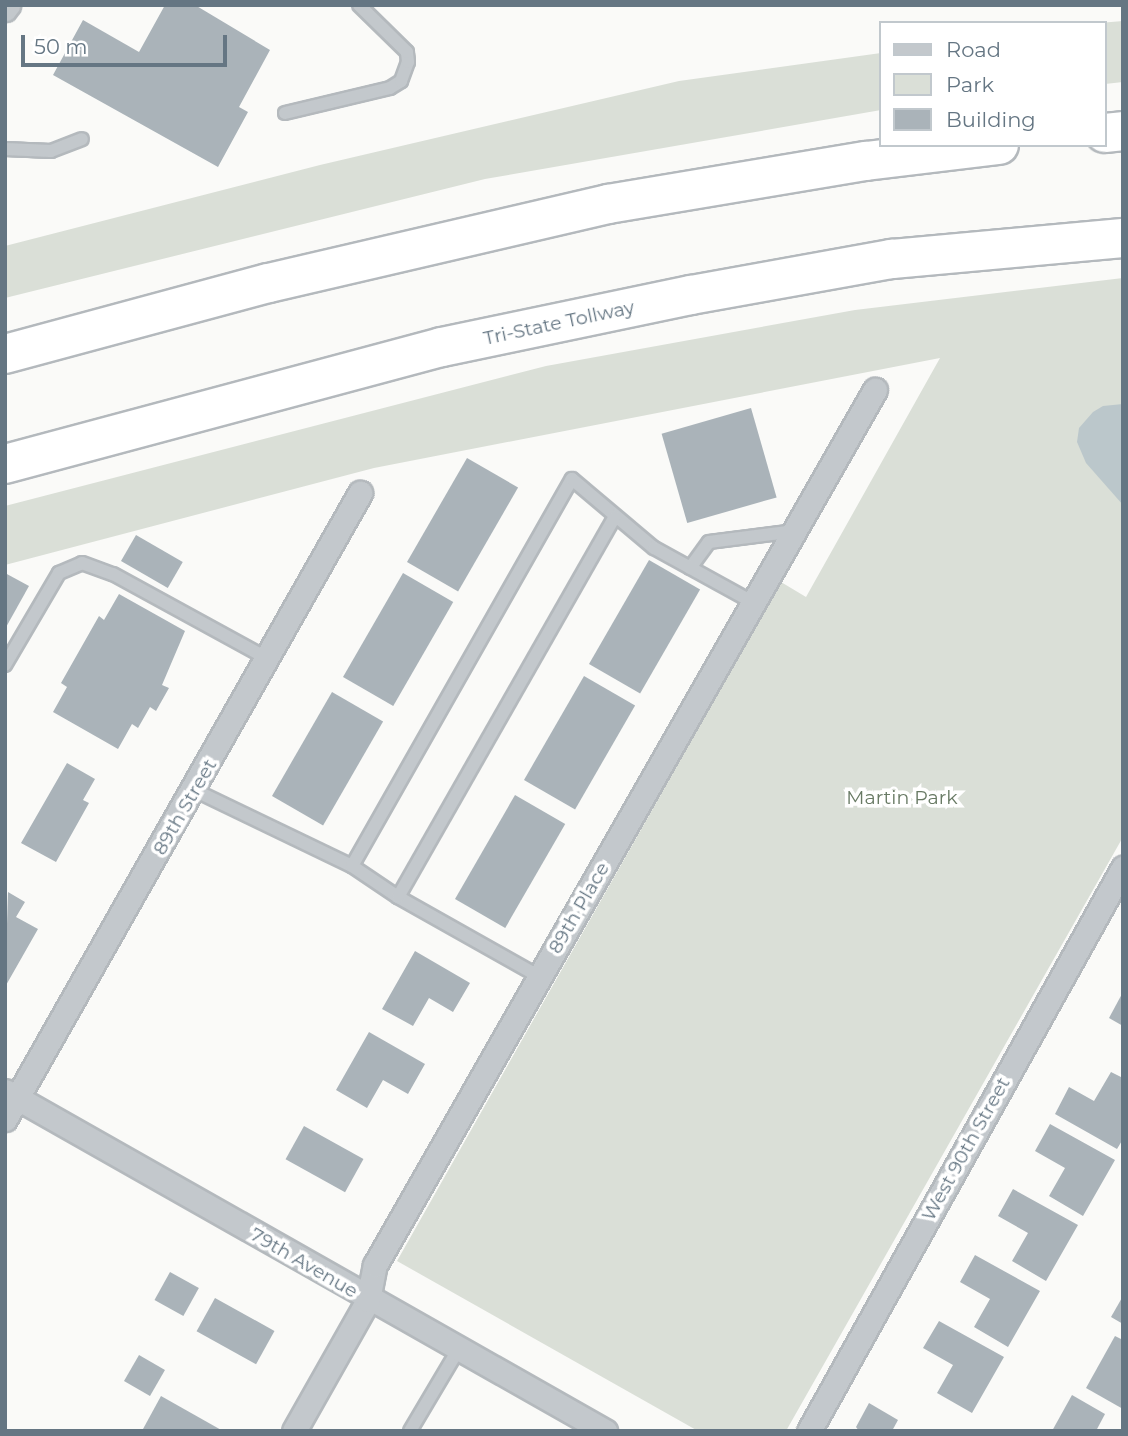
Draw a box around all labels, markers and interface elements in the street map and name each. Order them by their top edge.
scale bar [24,21,231,65]
legend [880,21,1107,147]
text: 50 m [34,34,88,59]
text: Road [946,37,1001,62]
text: Park [946,72,994,97]
text: Building [946,107,1036,132]
street label: Tri-State Tollway [481,296,637,350]
street label: 89th Street [148,755,222,859]
park label: Martin Park [846,787,958,809]
street label: 89th Place [544,858,614,958]
street label: West 90th Street [917,1073,1015,1225]
street label: 79th Avenue [246,1223,362,1303]

